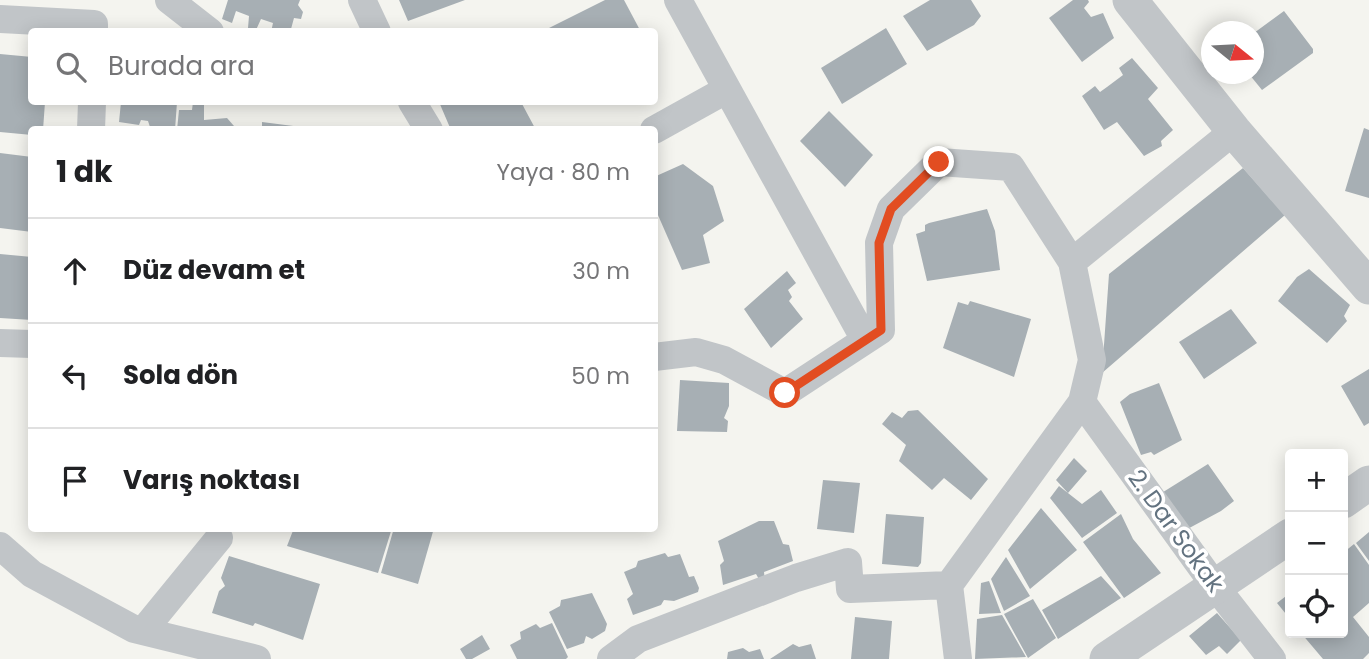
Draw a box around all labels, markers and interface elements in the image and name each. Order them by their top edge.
north arrow [1201,21,1264,84]
search box [28,28,658,105]
icon: search [52,48,90,86]
text: Burada ara [108,48,255,84]
route end [923,146,954,177]
text: 1 dk [56,150,113,193]
text: Yaya · 80 m [497,156,630,188]
icon: ahead [56,252,94,290]
text: Düz devam et [123,252,305,288]
text: 30 m [572,255,630,287]
icon: left [56,357,94,395]
text: Sola dön [123,357,238,393]
text: 50 m [571,360,630,392]
route start [769,377,800,408]
map controls [1285,449,1348,638]
button: + [1285,449,1348,512]
icon: arrive [56,462,94,500]
text: Varış noktası [123,462,300,498]
street label: 2. Dar Sokak [1121,463,1233,599]
button: − [1285,512,1348,575]
button: locate [1285,575,1348,638]

